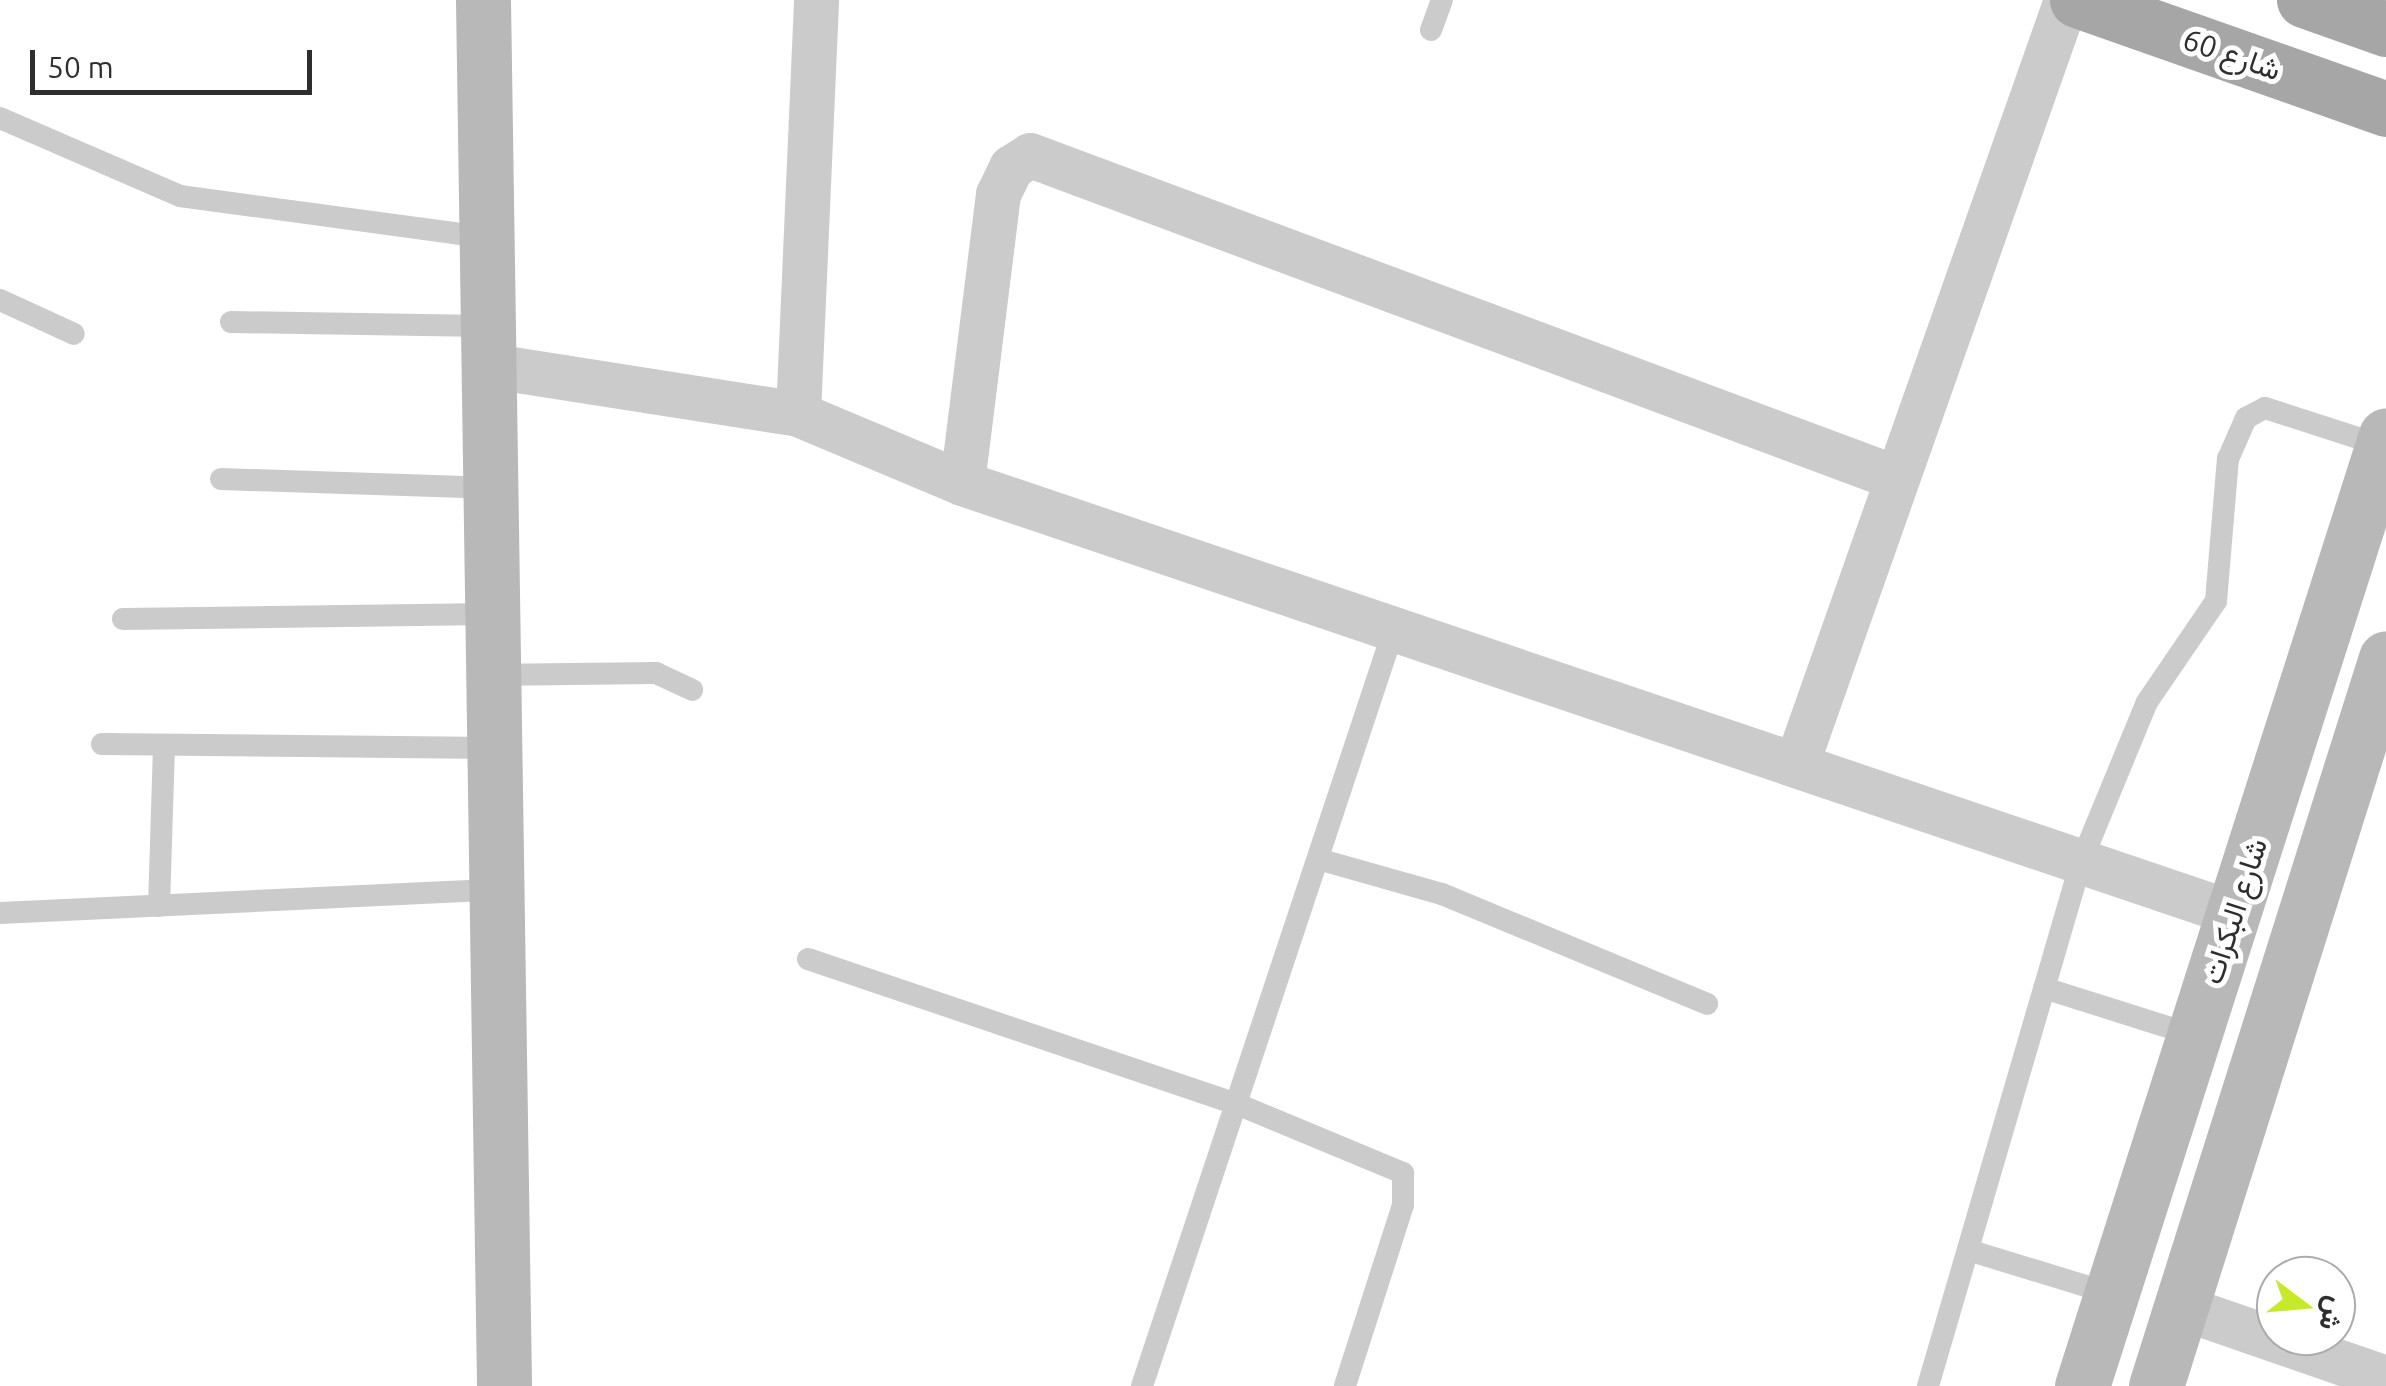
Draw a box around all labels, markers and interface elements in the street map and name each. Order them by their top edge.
street label: شارع 60 [2178,21,2286,87]
scale bar [35,30,318,92]
text: 50 m [47,50,114,84]
street label: شارع البكرات [2194,834,2274,988]
north arrow [2256,1256,2356,1356]
text: ش [2314,1293,2353,1334]

